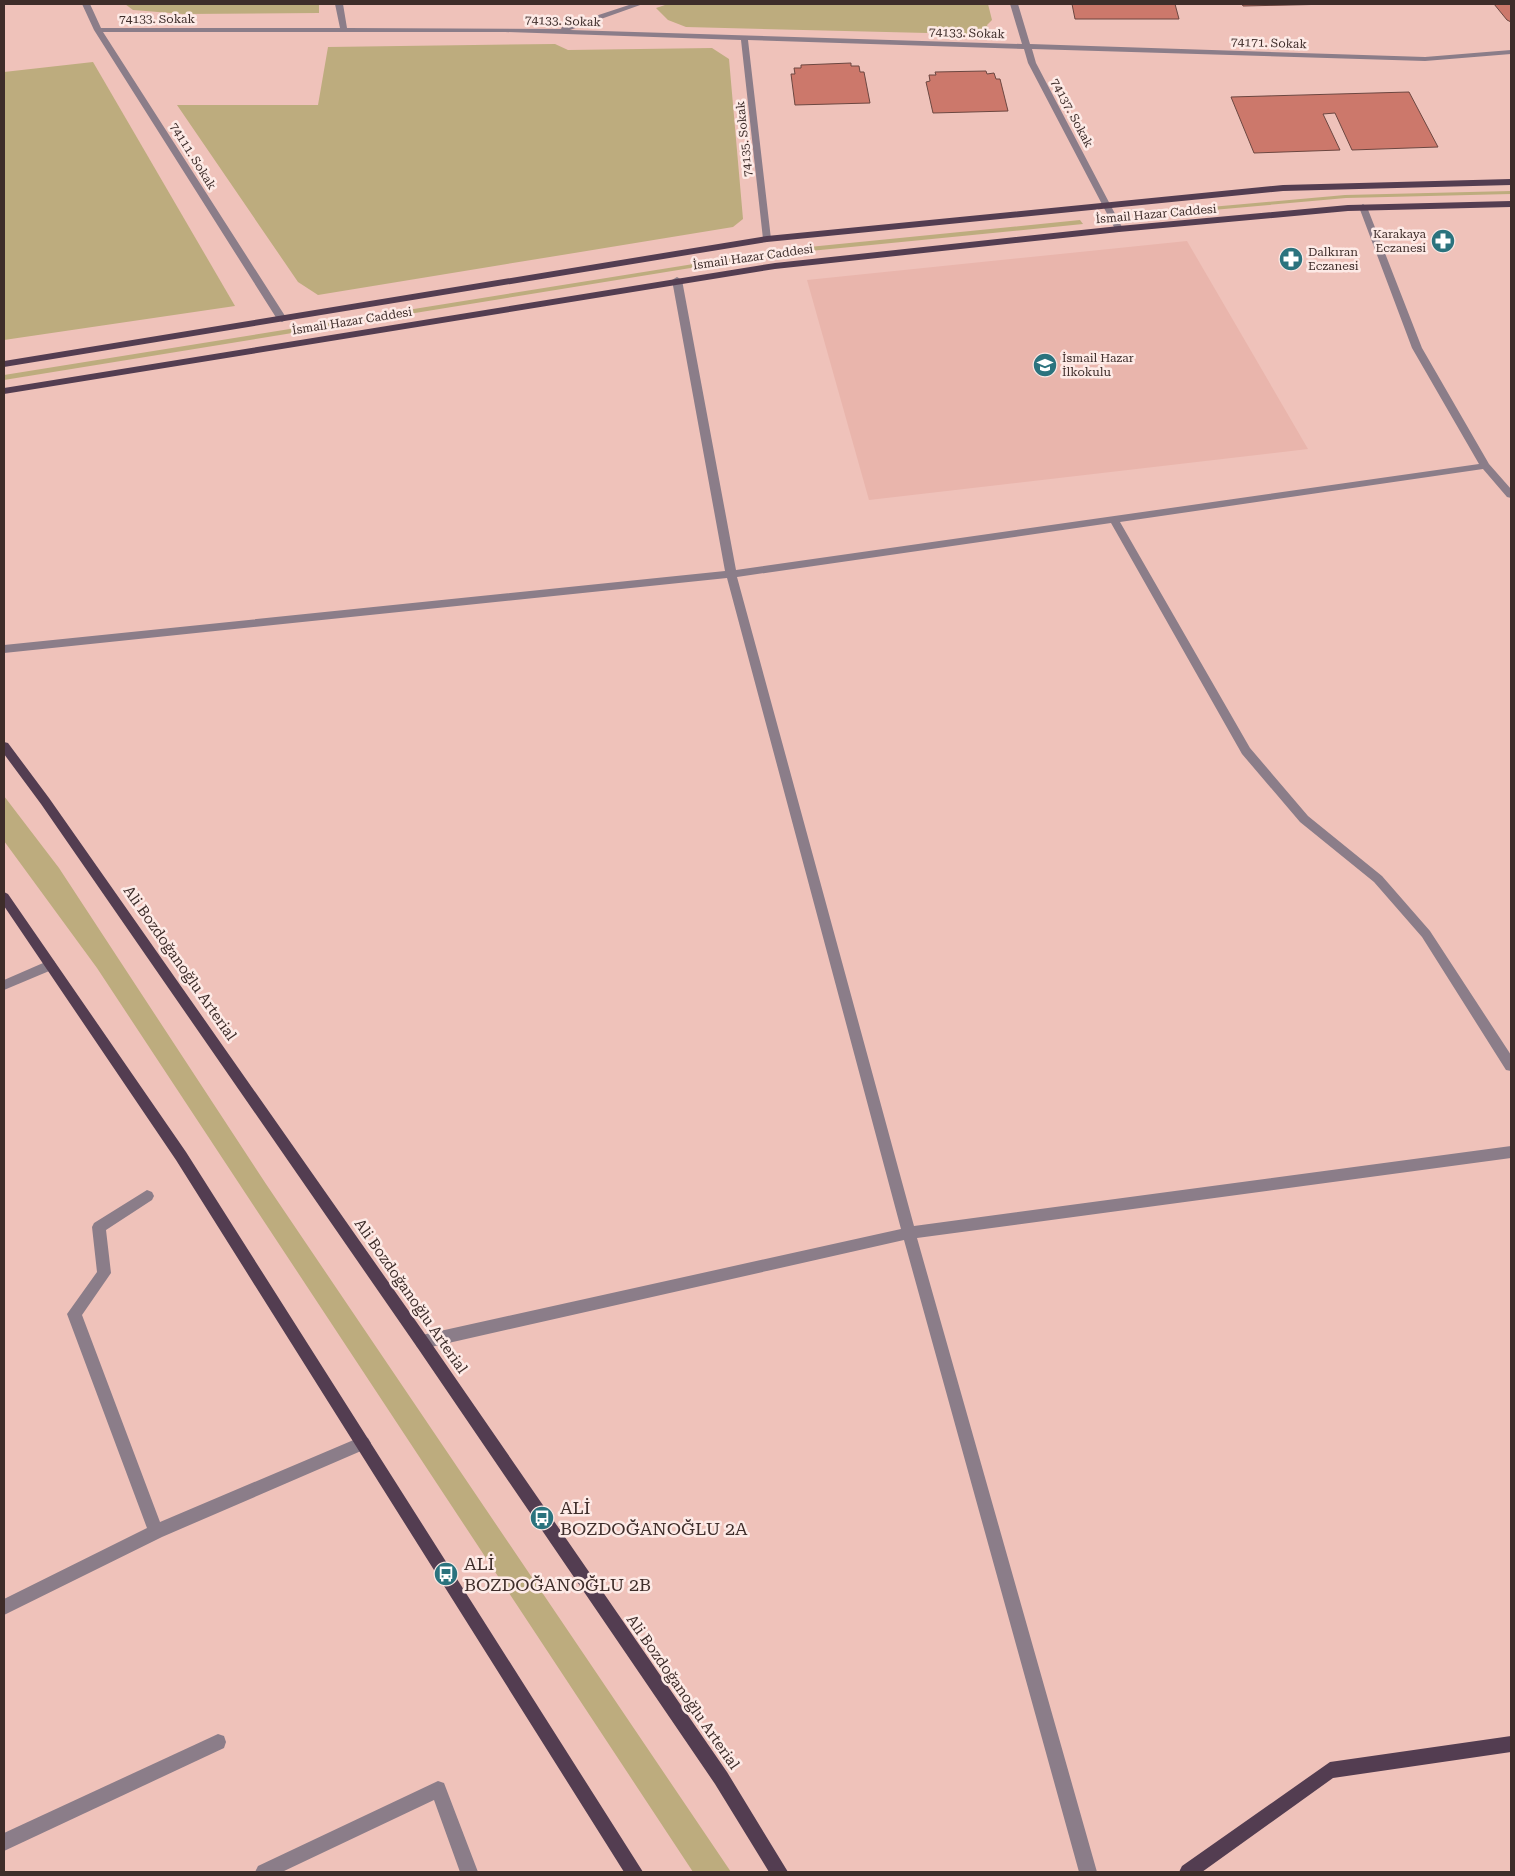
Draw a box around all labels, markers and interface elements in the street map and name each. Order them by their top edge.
street label: 74133. Sokak [119,12,195,26]
street label: 74133. Sokak [525,13,602,29]
street label: 74133. Sokak [929,25,1006,41]
street label: 74171. Sokak [1231,35,1308,51]
street label: 74137. Sokak [1048,76,1096,150]
street label: 74135. Sokak [733,100,755,178]
street label: 74111. Sokak [167,120,219,192]
street label: İsmail Hazar Caddesi [1095,202,1217,226]
place label: Karakaya Eczanesi [1373,227,1426,255]
pharmacy icon: Karakaya Eczanesi [1430,228,1456,254]
street label: İsmail Hazar Caddesi [692,242,814,272]
place label: Dalkıran Eczanesi [1308,245,1359,273]
pharmacy icon: Dalkıran Eczanesi [1278,246,1304,272]
street label: İsmail Hazar Caddesi [291,305,413,337]
place label: İsmail Hazar İlkokulu [1062,351,1134,379]
school or university icon: İsmail Hazar İlkokulu [1032,352,1058,378]
street label: Ali Bozdoğanoğlu Arterial [120,882,241,1044]
street label: Ali Bozdoğanoğlu Arterial [351,1215,472,1377]
place label: ALİ BOZDOĞANOĞLU 2A [560,1497,748,1539]
bus stop icon: ALİ BOZDOĞANOĞLU 2A [529,1505,555,1531]
place label: ALİ BOZDOĞANOĞLU 2B [464,1553,651,1595]
bus stop icon: ALİ BOZDOĞANOĞLU 2B [433,1561,459,1587]
street label: Ali Bozdoğanoğlu Arterial [623,1611,744,1773]

